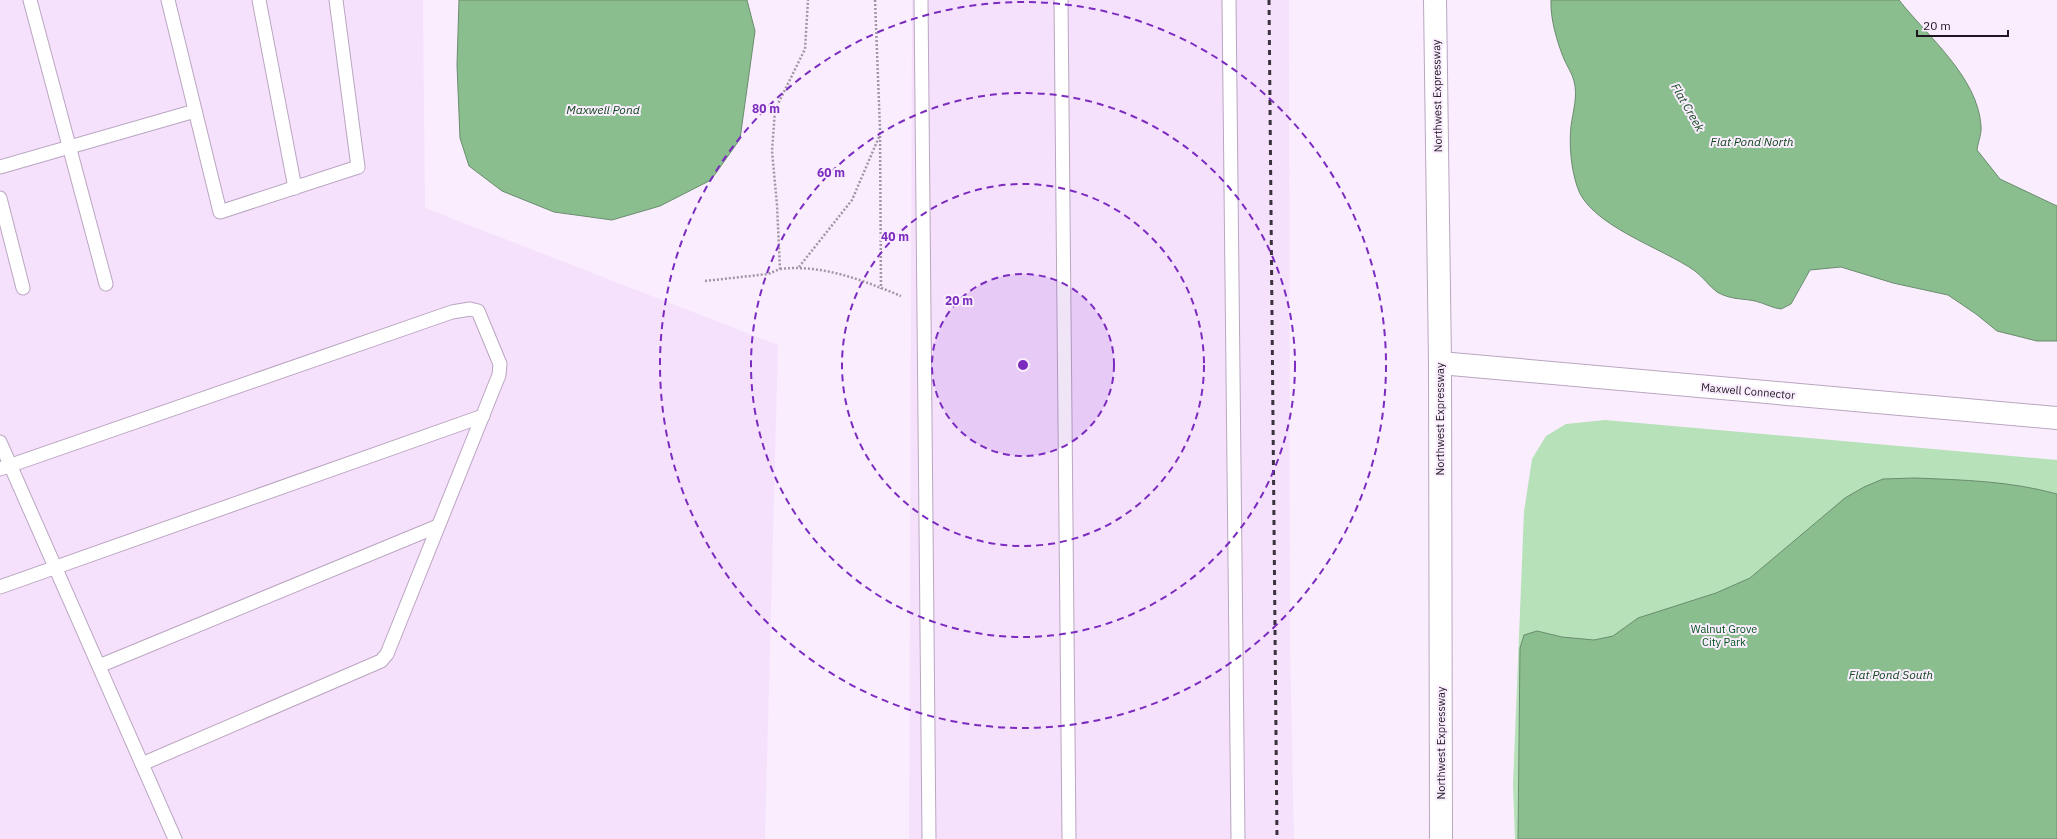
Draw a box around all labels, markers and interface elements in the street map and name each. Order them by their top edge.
scale bar [1917,12,2008,38]
text: 20 m [1923,18,1951,33]
street label: Northwest Expressway [1429,39,1445,153]
water label: Flat Creek [1668,80,1708,135]
text: 80 m [752,101,780,116]
water label: Maxwell Pond [566,102,640,117]
water label: Flat Pond North [1710,134,1794,149]
text: 60 m [817,165,845,180]
text: 40 m [881,229,909,244]
text: 20 m [945,293,973,308]
centre of rings [1016,358,1030,372]
street label: Northwest Expressway [1433,362,1447,475]
street label: Maxwell Connector [1700,380,1796,402]
park label: Walnut Grove City Park [1691,622,1757,649]
water label: Flat Pond South [1849,667,1933,682]
street label: Northwest Expressway [1434,686,1448,799]

